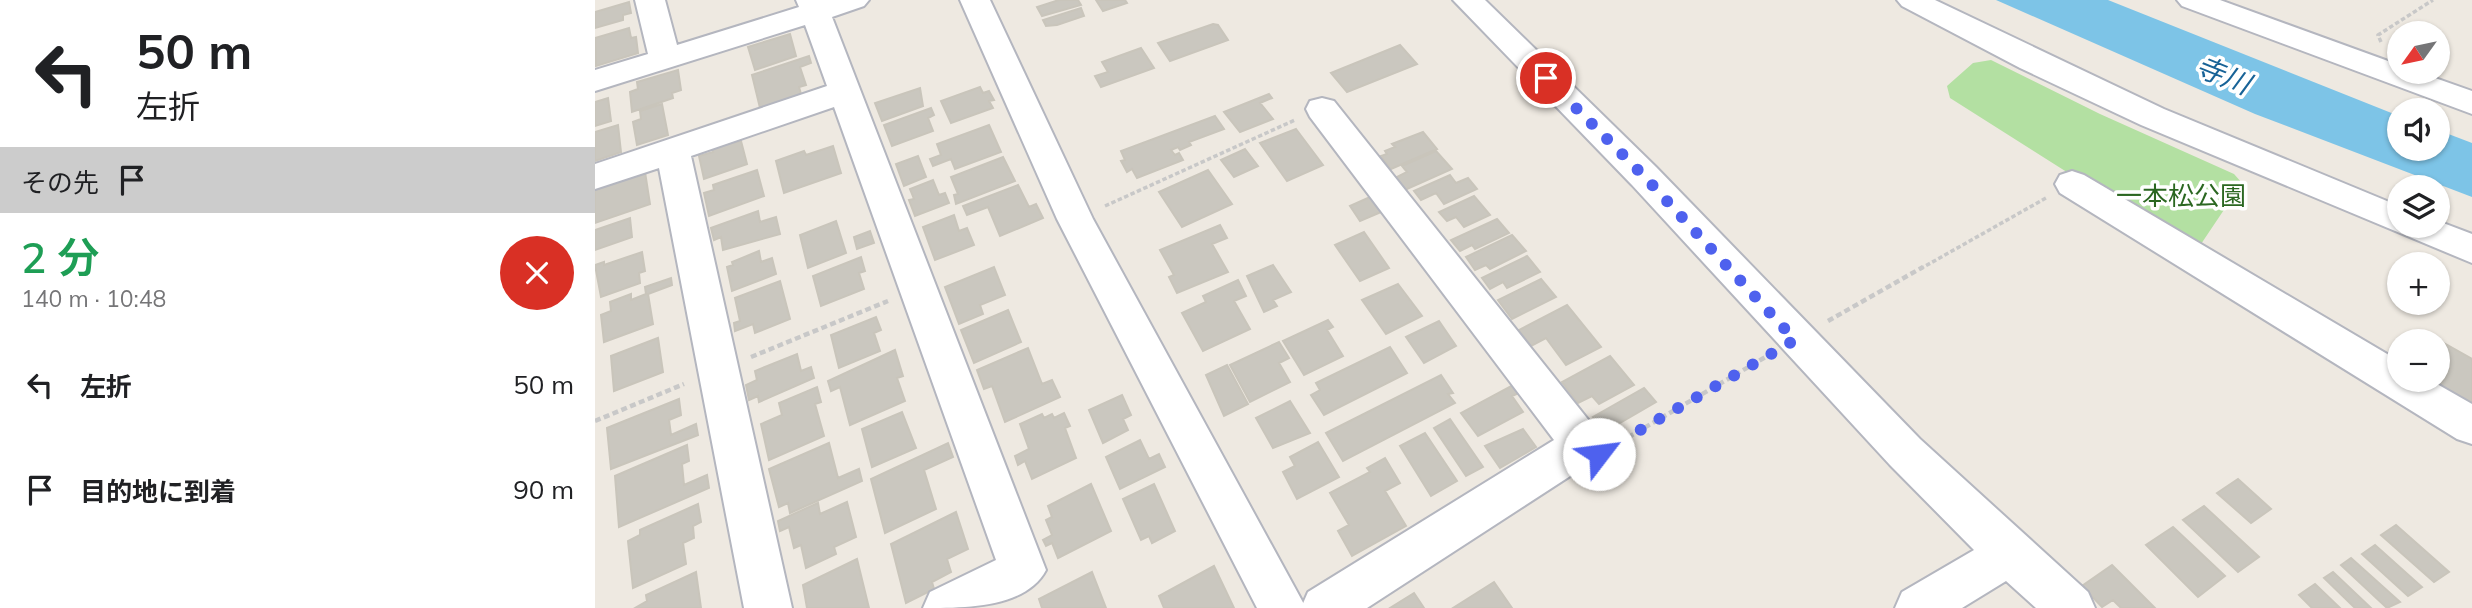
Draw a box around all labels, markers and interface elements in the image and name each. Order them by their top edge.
text: 50 m [136,20,252,81]
north arrow [2387,21,2450,84]
map controls [2387,21,2450,392]
icon: left [21,28,112,119]
pin [1516,48,1576,108]
water label: 寺川 [2191,48,2258,102]
icon: arrive [1527,59,1565,97]
text: 左折 [136,86,200,126]
button: sound [2387,98,2450,161]
icon: arrive [113,161,151,199]
text: その先 [21,166,99,199]
button: layers [2387,175,2450,238]
park label: 一本松公園 [2116,179,2246,212]
text: 2 分 [21,231,99,284]
button: close [500,236,574,310]
button: + [2387,252,2450,315]
text: 140 m · 10:48 [21,284,166,313]
button: − [2387,329,2450,392]
icon: left [21,366,59,404]
text: 50 m [513,368,574,401]
text: 左折 [80,370,132,403]
position arrow [1562,417,1636,491]
icon: arrive [21,471,59,509]
text: 90 m [513,473,574,506]
text: 目的地に到着 [80,475,236,508]

